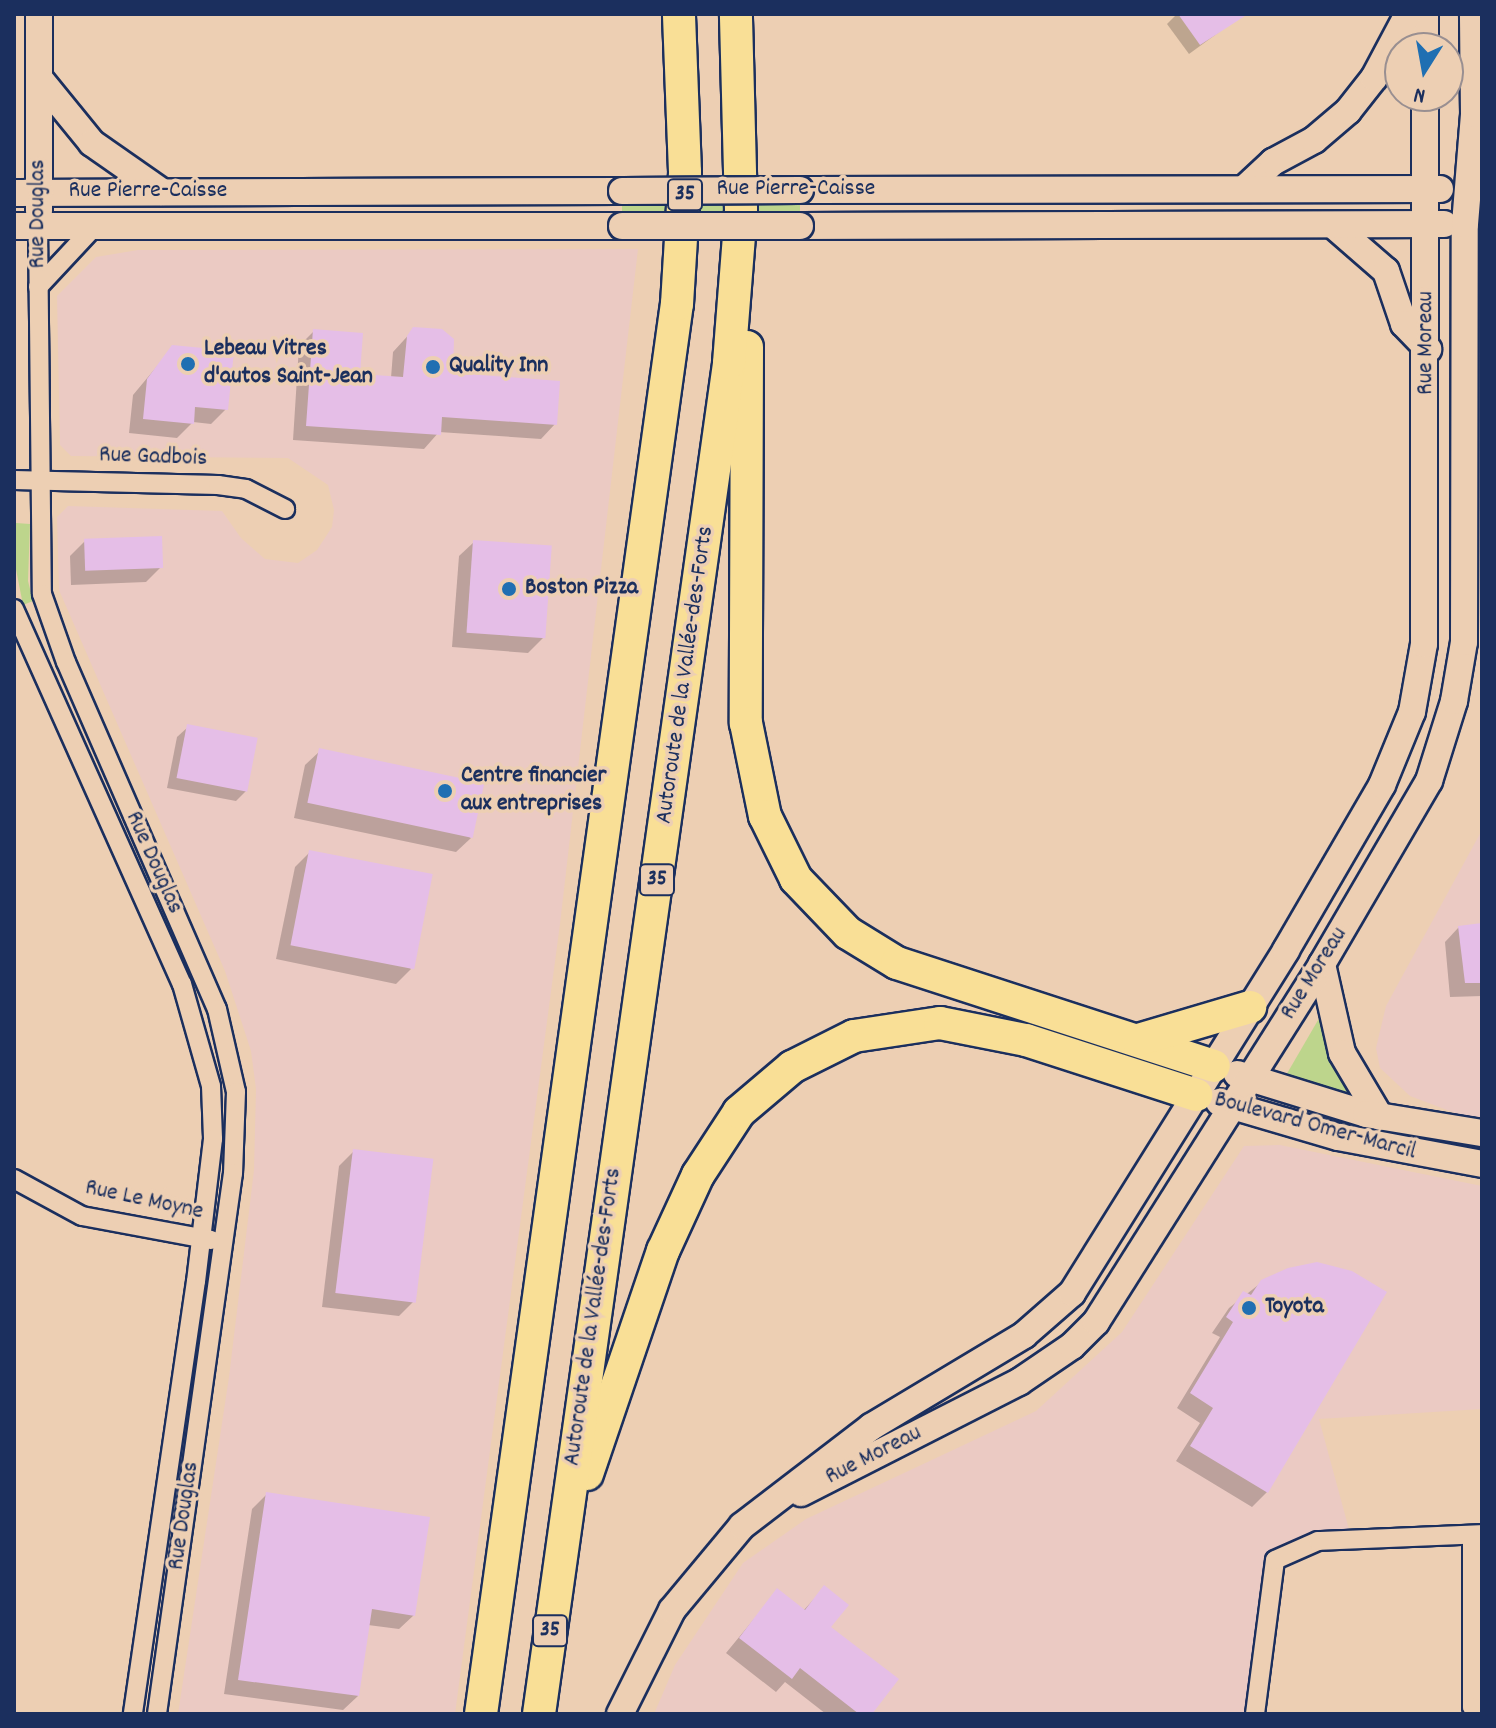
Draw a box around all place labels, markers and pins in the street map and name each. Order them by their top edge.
place label: Lebeau Vitres d'autos Saint-Jean [204,336,373,392]
place label: Quality Inn [449,353,548,381]
marker: Lebeau Vitres d'autos Saint-Jean [179,355,197,373]
marker: Quality Inn [424,358,442,376]
place label: Boston Pizza [525,575,638,603]
marker: Boston Pizza [500,580,518,598]
place label: Centre financier aux entreprises [461,763,606,819]
marker: Centre financier aux entreprises [436,782,454,800]
place label: Toyota [1265,1294,1324,1322]
marker: Toyota [1240,1299,1258,1317]

